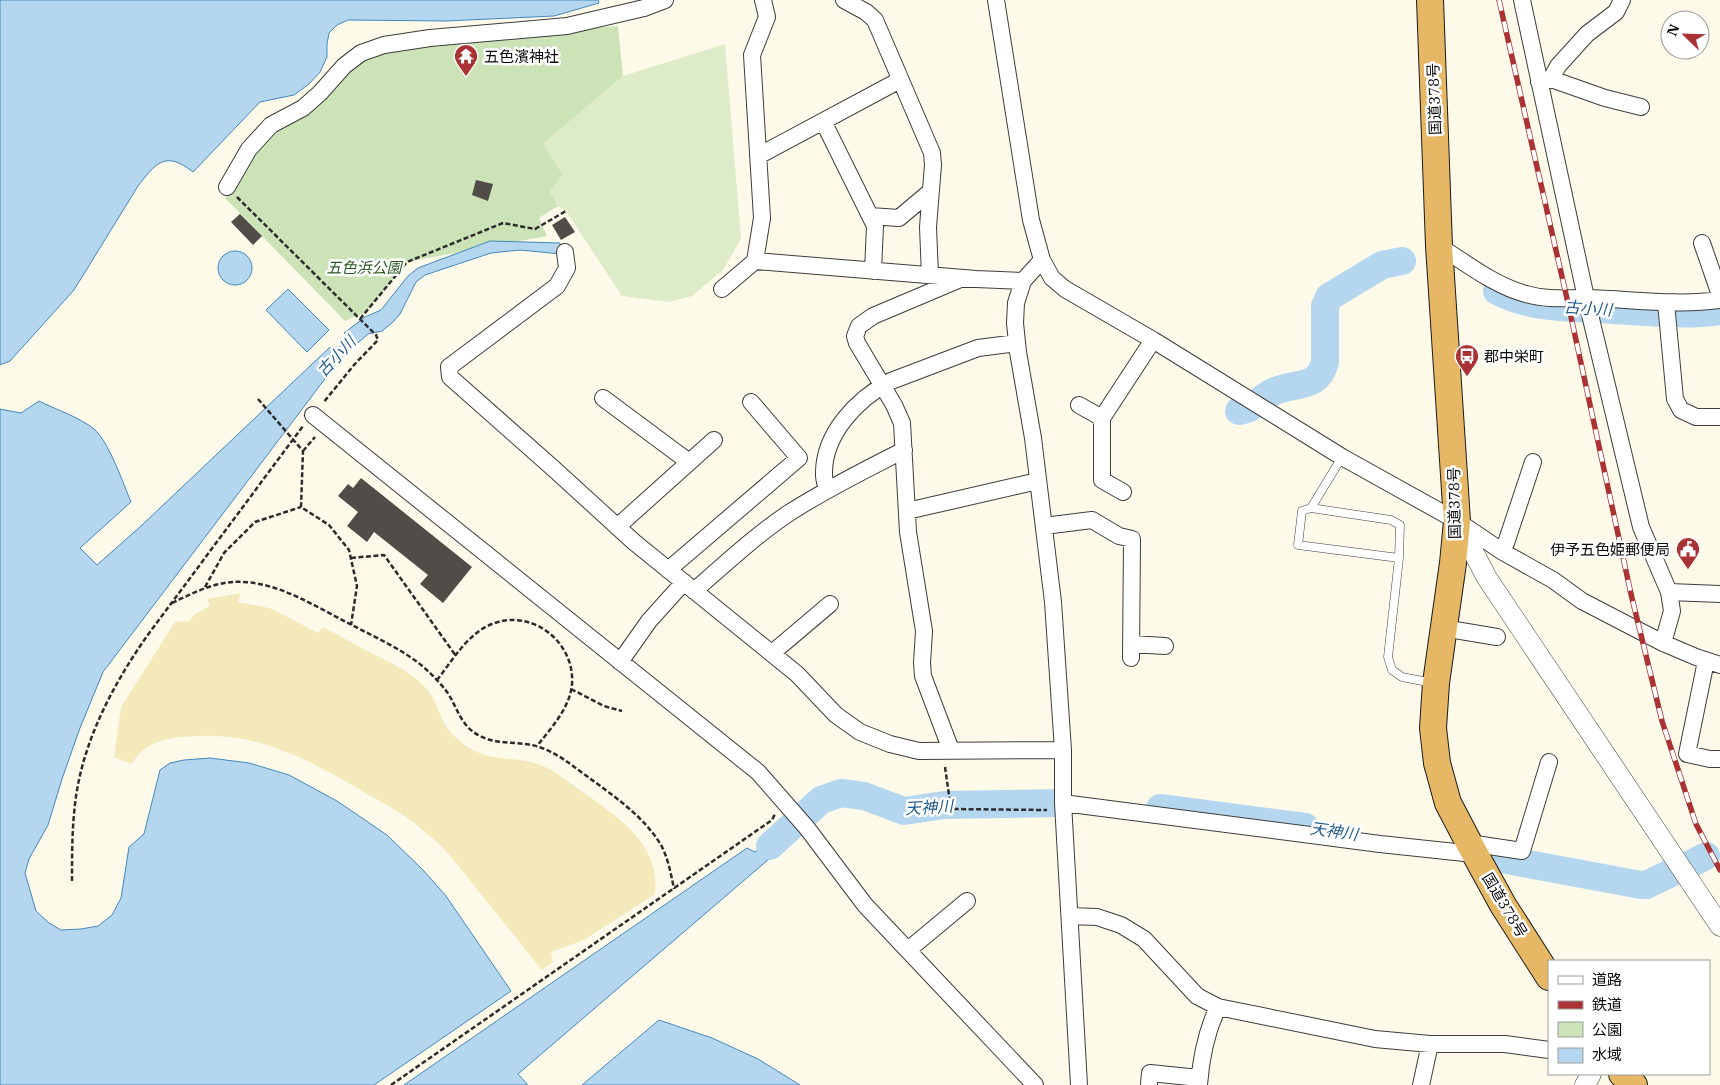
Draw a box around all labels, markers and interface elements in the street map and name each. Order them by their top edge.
north arrow [1660,10,1710,60]
text: N [1663,21,1683,39]
temple icon: 五色濱神社 [453,43,479,77]
place label: 五色濱神社 [484,47,559,66]
street label: 国道378号 [1423,63,1445,135]
park label: 五色浜公園 [326,258,403,277]
water label: 古小川 [1563,296,1615,320]
water label: 古小川 [312,330,361,380]
bus stop icon: 郡中栄町 [1454,343,1480,377]
place label: 郡中栄町 [1484,347,1544,366]
street label: 国道378号 [1444,467,1464,539]
public building icon: 伊予五色姫郵便局 [1675,536,1701,570]
place label: 伊予五色姫郵便局 [1550,540,1670,559]
water label: 天神川 [905,796,955,818]
water label: 天神川 [1309,818,1361,845]
street label: 国道378号 [1478,869,1532,941]
legend [1548,960,1710,1075]
text: 道路 [1592,970,1622,989]
text: 鉄道 [1592,995,1622,1014]
text: 公園 [1592,1020,1622,1039]
text: 水域 [1592,1045,1622,1064]

